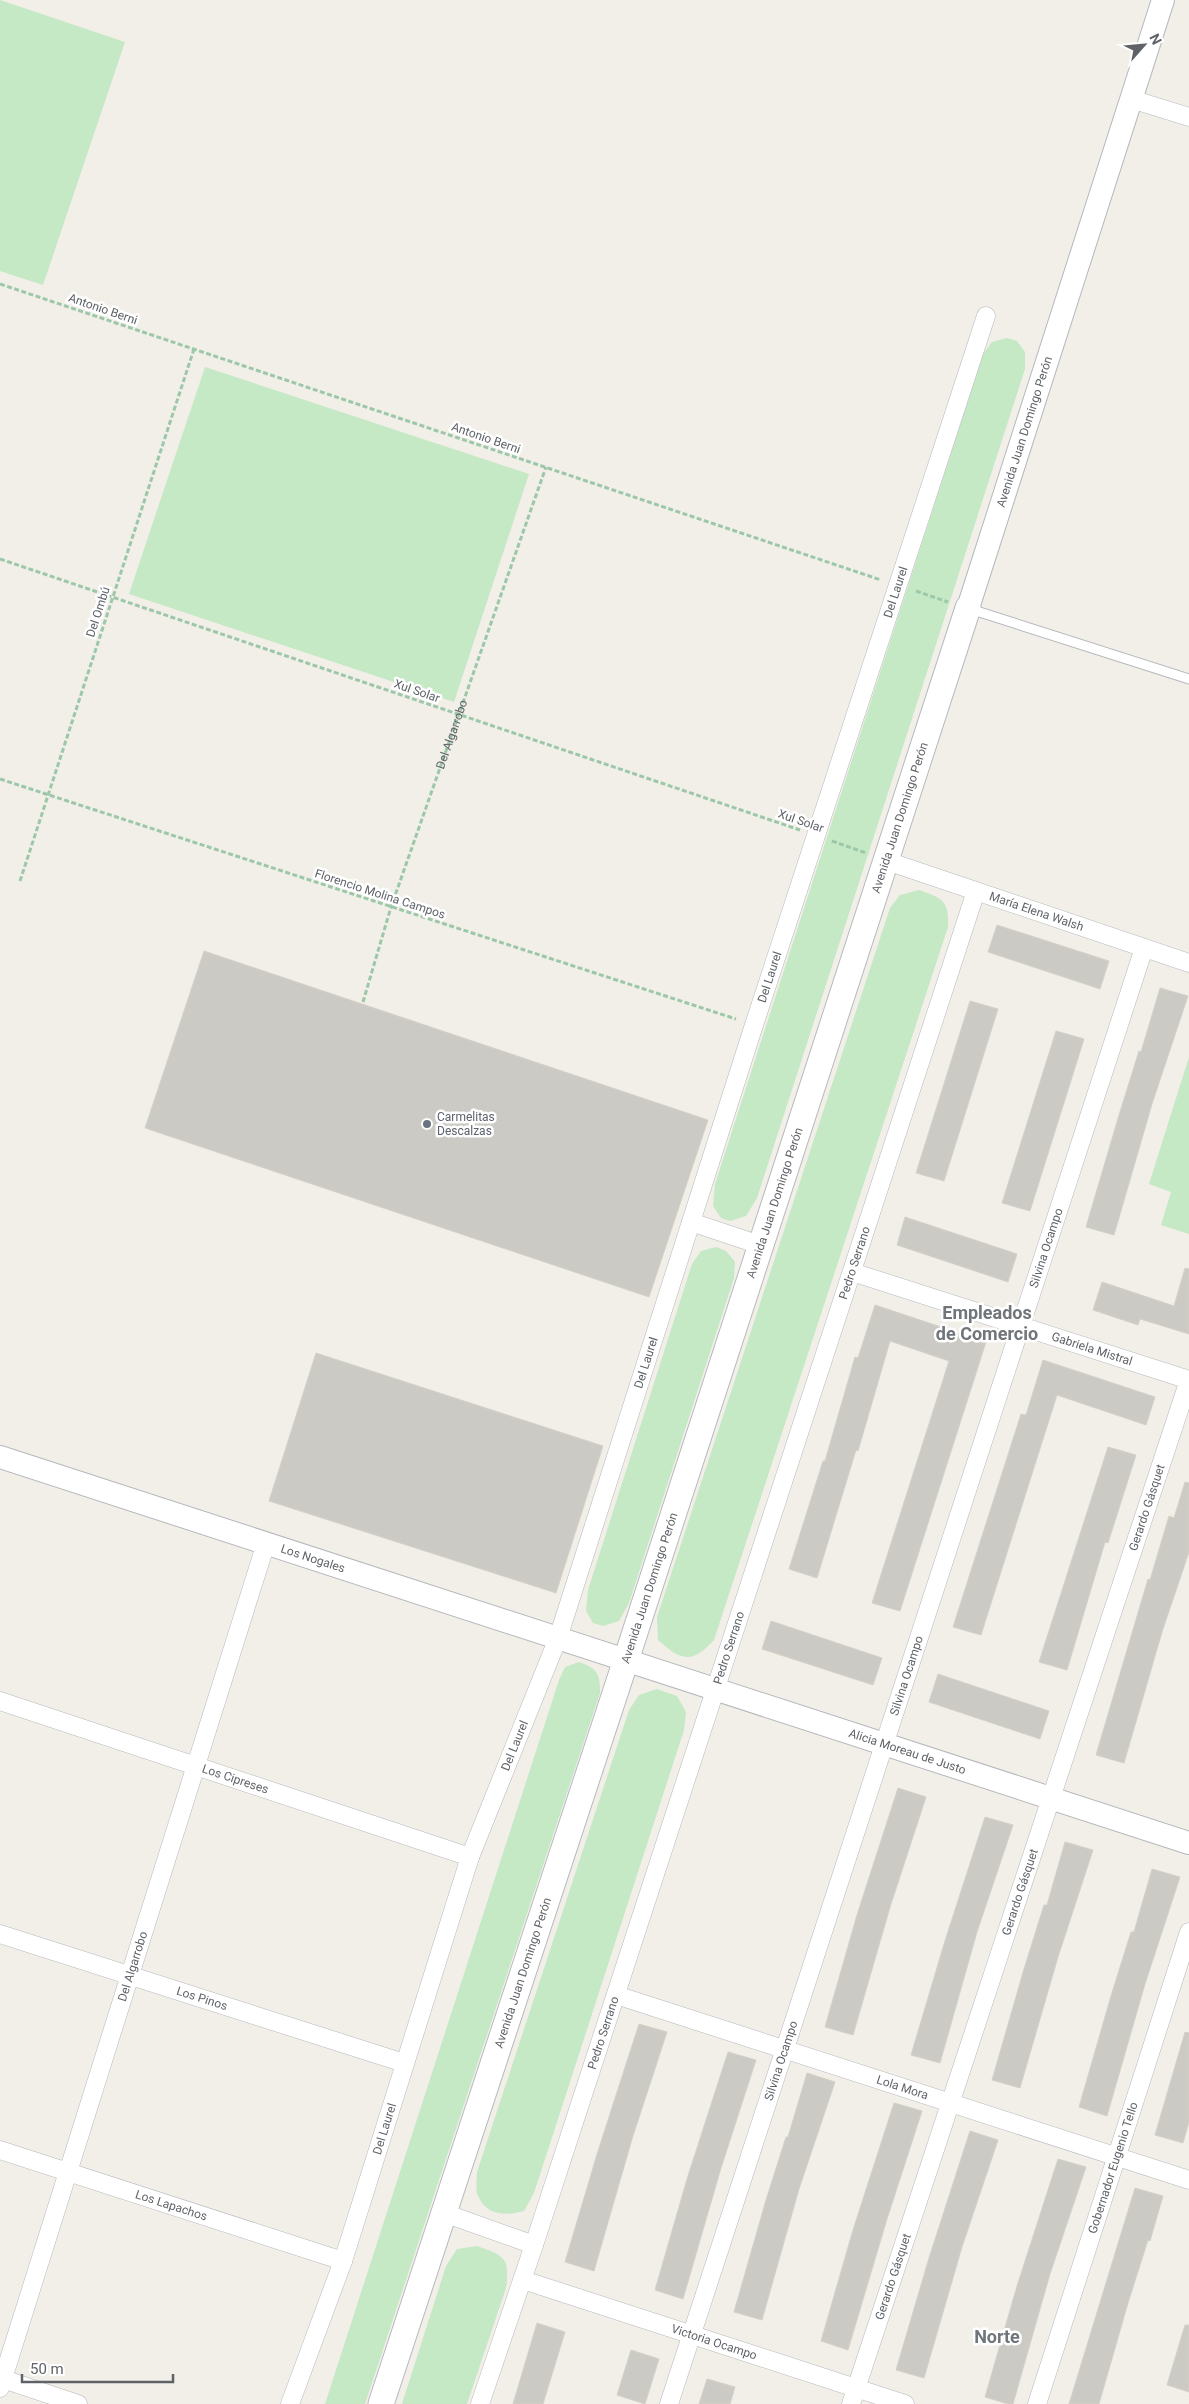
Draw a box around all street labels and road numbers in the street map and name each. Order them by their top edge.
street label: Antonio Berni [67,291,139,327]
street label: Avenida Juan Domingo Perón [994,355,1055,509]
street label: Antonio Berni [450,420,522,456]
street label: Del Laurel [881,565,911,620]
street label: Del Ombú [83,585,113,639]
street label: Xul Solar [392,677,442,705]
street label: Del Algarrobo [433,698,471,771]
street label: Avenida Juan Domingo Perón [869,741,931,895]
street label: Xul Solar [776,807,826,835]
street label: Florencio Molina Campos [313,866,447,922]
street label: María Elena Walsh [988,889,1085,934]
street label: Del Laurel [755,950,785,1004]
street label: Avenida Juan Domingo Perón [744,1126,806,1280]
street label: Silvina Ocampo [1027,1206,1066,1290]
street label: Pedro Serrano [836,1225,873,1301]
street label: Gabriela Mistral [1050,1329,1134,1368]
street label: Del Laurel [631,1335,661,1390]
street label: Gerardo Gásquet [1126,1462,1168,1553]
street label: Avenida Juan Domingo Perón [618,1511,680,1665]
street label: Los Nogales [279,1542,347,1576]
street label: Pedro Serrano [710,1610,747,1686]
street label: Silvina Ocampo [887,1634,926,1717]
street label: Del Laurel [498,1718,531,1773]
street label: Alicia Moreau de Justo [847,1726,968,1777]
street label: Los Cipreses [200,1762,270,1797]
street label: Gerardo Gásquet [999,1847,1041,1937]
street label: Avenida Juan Domingo Perón [492,1896,554,2050]
street label: Del Algarrobo [115,1929,150,2003]
street label: Los Pinos [175,1984,229,2013]
street label: Pedro Serrano [585,1995,622,2071]
street label: Silvina Ocampo [761,2019,801,2102]
street label: Lola Mora [875,2073,930,2102]
street label: Gobernador Eugenio Tello [1085,2100,1141,2235]
street label: Del Laurel [370,2101,399,2156]
street label: Los Lapachos [134,2187,209,2224]
street label: Gerardo Gásquet [872,2232,914,2322]
street label: Victoria Ocampo [670,2322,759,2363]

